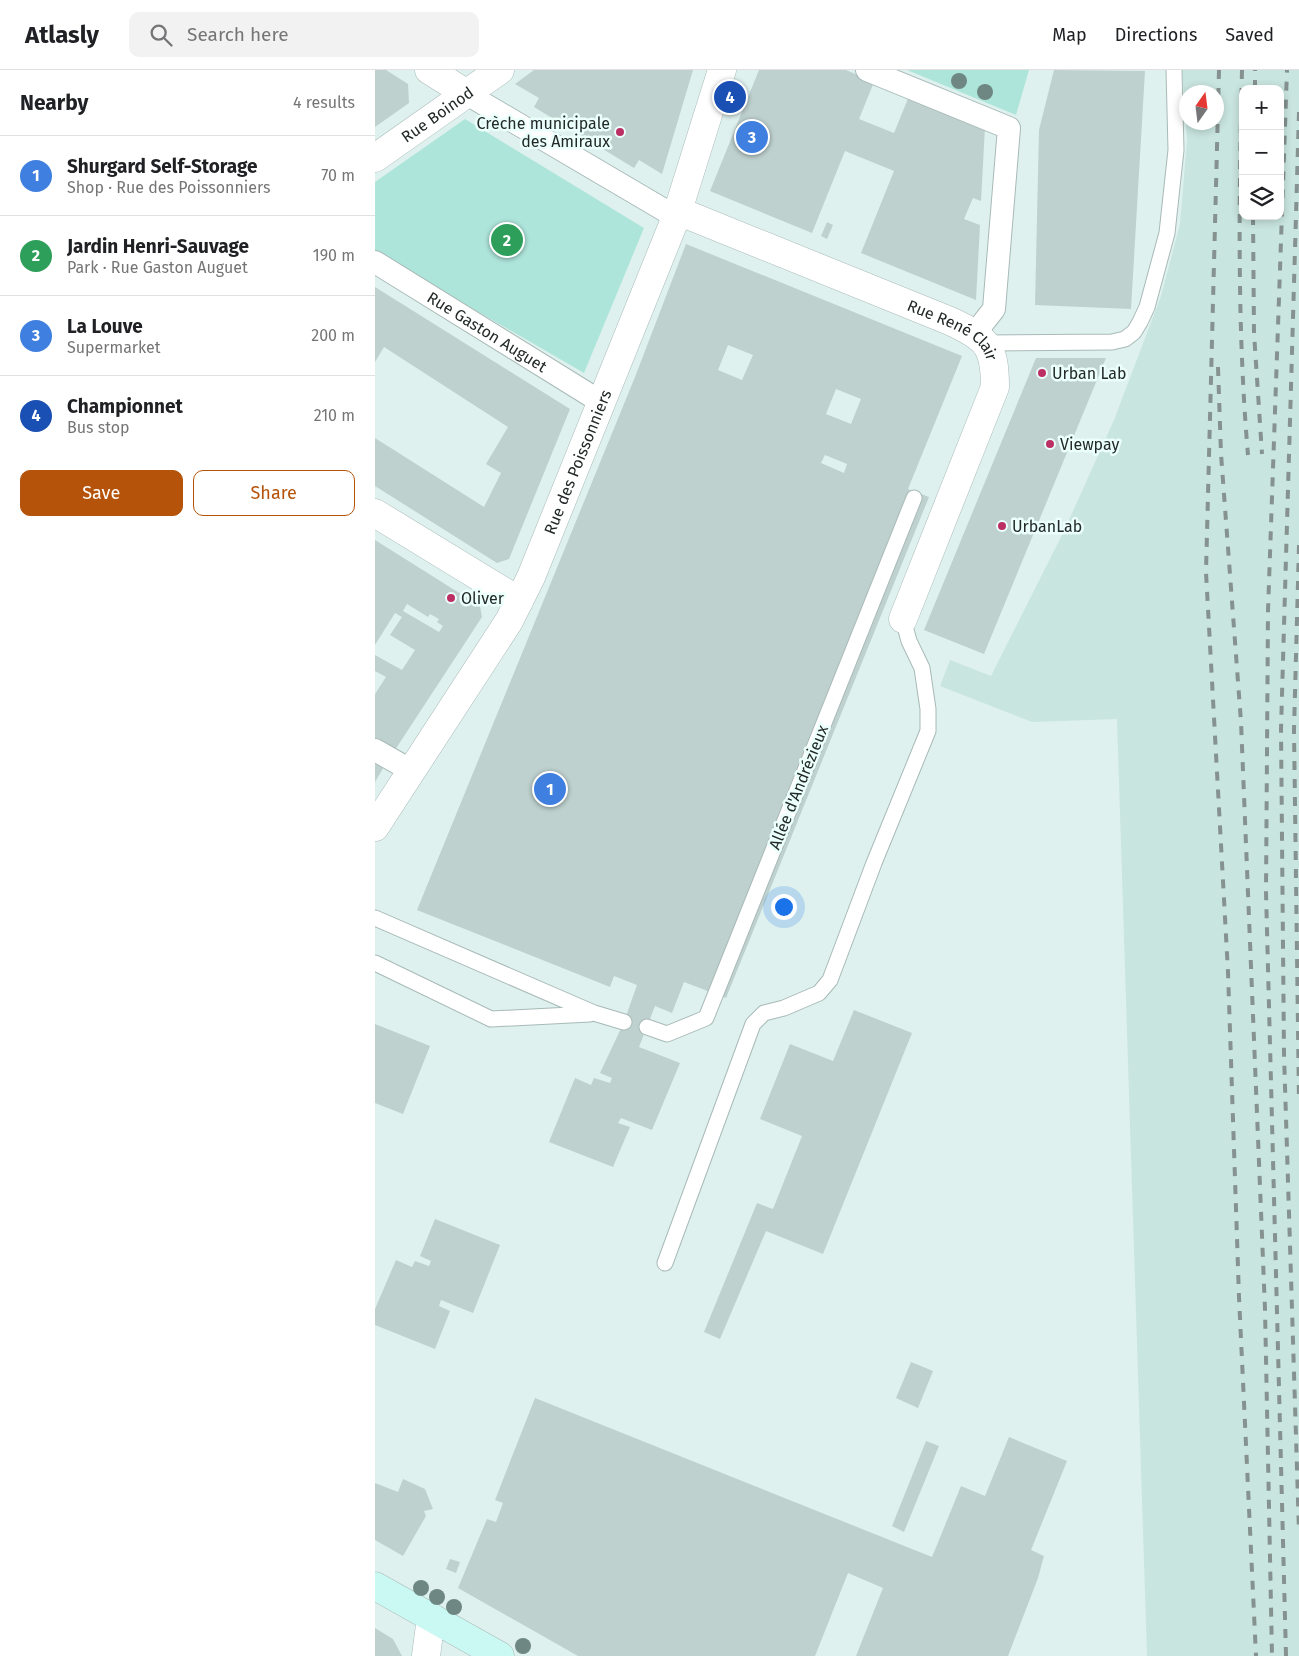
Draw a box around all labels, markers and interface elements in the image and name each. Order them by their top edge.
search box [129,12,479,57]
text: Atlasly [25,21,99,49]
icon: search [147,21,175,49]
text: Search here [187,23,289,46]
text: Map [1052,24,1087,46]
text: Directions [1115,24,1197,46]
text: Saved [1225,24,1274,46]
pin: 4 [714,78,746,116]
street label: Rue Boinod [398,83,477,147]
north arrow [1179,85,1224,130]
map controls [1239,85,1284,220]
button: + [1239,85,1284,130]
text: Nearby [20,90,88,116]
text: 4 results [293,93,355,112]
place label: Crèche municipale des Amiraux [477,114,610,151]
pin: 3 [736,118,768,156]
marker: Crèche municipale des Amiraux [614,126,626,138]
button: − [1239,130,1284,175]
text: Shurgard Self-Storage [67,155,258,178]
text: 1 [32,166,40,185]
text: 70 m [321,166,355,185]
button: layers [1239,175,1284,220]
text: Shop · Rue des Poissonniers [67,178,270,197]
pin: 2 [491,221,523,259]
text: Jardin Henri-Sauvage [67,235,249,258]
text: 2 [32,246,40,265]
text: 190 m [313,246,355,265]
text: Park · Rue Gaston Auguet [67,258,248,277]
street label: Rue Gaston Auguet [424,288,550,376]
street label: Rue René Clair [904,296,1002,363]
text: La Louve [67,315,143,338]
text: 3 [32,326,40,345]
text: 200 m [311,326,355,345]
text: Supermarket [67,338,161,357]
place label: Urban Lab [1052,364,1126,383]
marker: Urban Lab [1036,367,1048,379]
street label: Rue des Poissonniers [540,387,615,537]
text: Championnet [67,395,183,418]
text: 4 [31,406,41,425]
text: 210 m [314,406,355,425]
text: Bus stop [67,418,130,437]
place label: Viewpay [1060,435,1119,454]
marker: Viewpay [1044,438,1056,450]
button: Save [20,470,183,516]
button: Share [193,470,355,516]
place label: UrbanLab [1012,517,1082,536]
marker: UrbanLab [996,520,1008,532]
place label: Oliver [461,589,505,608]
marker: Oliver [445,592,457,604]
street label: Allée d'Andrézieux [765,722,832,852]
pin: 1 [534,770,566,808]
your location [771,894,797,920]

